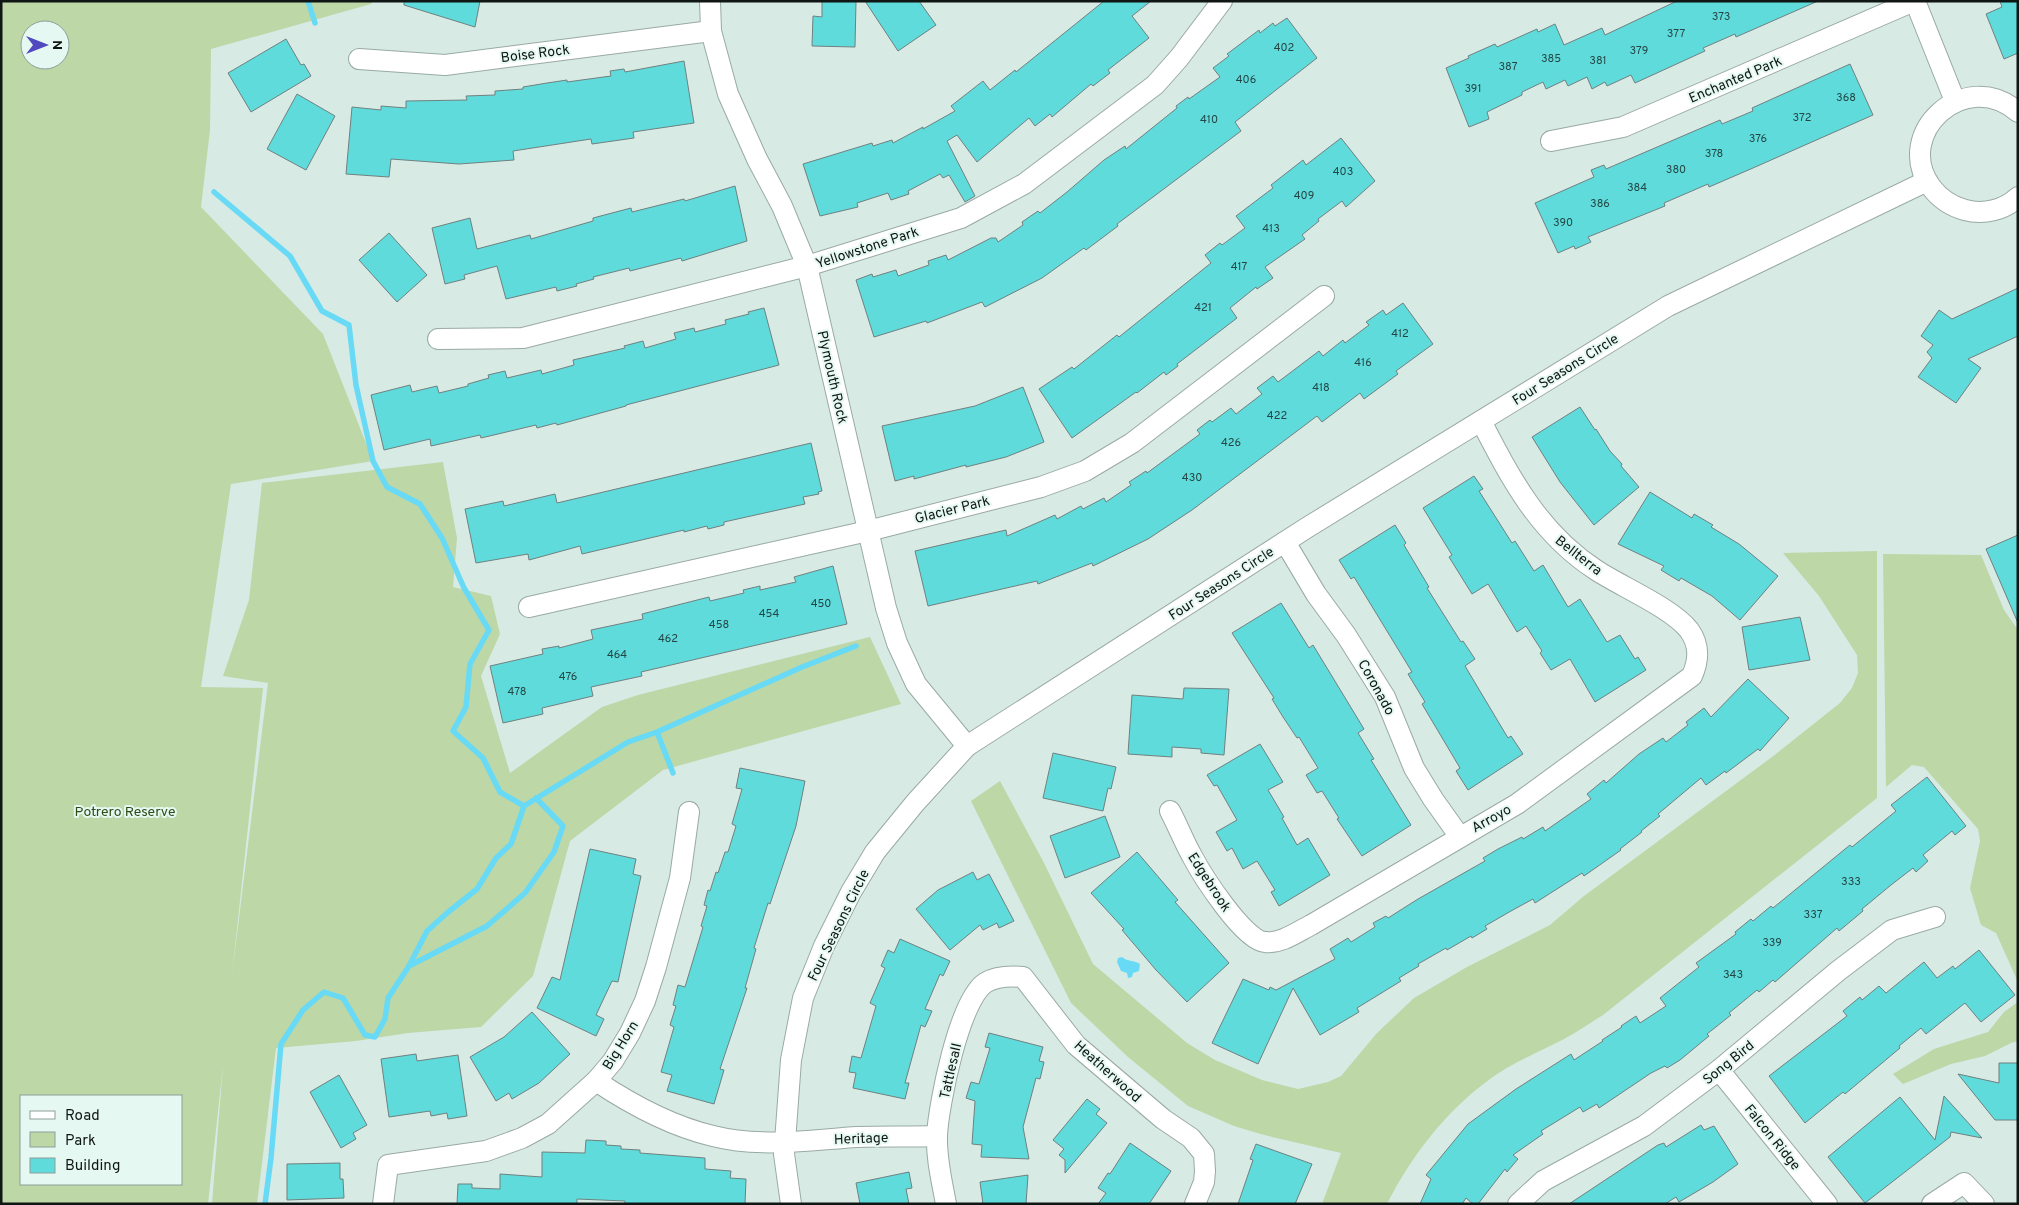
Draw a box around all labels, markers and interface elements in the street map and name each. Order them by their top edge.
house number: 373 [1712,10,1730,24]
north arrow [20,20,70,70]
house number: 377 [1667,27,1685,41]
text: N [48,40,65,50]
house number: 402 [1274,41,1294,55]
street label: Boise Rock [500,42,571,67]
house number: 379 [1630,44,1648,58]
house number: 385 [1541,52,1561,66]
street label: Enchanted Park [1686,53,1785,108]
house number: 381 [1589,54,1607,68]
house number: 387 [1499,60,1518,74]
house number: 406 [1236,73,1256,87]
house number: 391 [1464,82,1482,96]
house number: 368 [1836,91,1856,105]
house number: 372 [1793,111,1811,125]
house number: 410 [1200,113,1218,127]
house number: 376 [1749,132,1767,146]
house number: 378 [1705,147,1723,161]
house number: 380 [1666,163,1686,177]
house number: 403 [1333,165,1353,179]
house number: 384 [1627,181,1647,195]
house number: 409 [1294,189,1314,203]
house number: 386 [1590,197,1610,211]
house number: 390 [1553,216,1573,230]
house number: 413 [1262,222,1280,236]
street label: Yellowstone Park [814,224,921,273]
house number: 417 [1231,260,1248,274]
house number: 421 [1194,301,1212,315]
house number: 412 [1391,327,1409,341]
street label: Plymouth Rock [813,329,851,426]
street label: Four Seasons Circle [1510,331,1622,410]
house number: 416 [1354,356,1372,370]
house number: 418 [1312,381,1330,395]
house number: 422 [1267,409,1287,423]
house number: 426 [1221,436,1241,450]
house number: 430 [1182,471,1202,485]
street label: Glacier Park [913,493,992,528]
street label: Bellterra [1551,533,1605,580]
street label: Four Seasons Circle [1166,544,1278,625]
house number: 450 [811,597,831,611]
house number: 454 [759,607,780,621]
house number: 458 [709,618,729,632]
house number: 462 [658,632,678,646]
house number: 464 [607,648,627,662]
street label: Coronado [1353,657,1398,719]
house number: 476 [559,670,577,684]
house number: 478 [508,685,526,699]
street label: Arroyo [1469,801,1515,837]
park label: Potrero Reserve [75,804,175,821]
street label: Edgebrook [1183,850,1234,916]
street label: Four Seasons Circle [805,867,874,984]
house number: 333 [1841,875,1861,889]
house number: 337 [1804,908,1823,922]
house number: 339 [1762,936,1782,950]
house number: 343 [1723,968,1743,982]
street label: Big Horn [600,1018,643,1074]
street label: Song Bird [1700,1037,1758,1089]
street label: Heatherwood [1070,1038,1144,1107]
street label: Tattlesall [937,1042,966,1101]
legend [20,1095,182,1185]
street label: Falcon Ridge [1740,1102,1804,1174]
text: Road [65,1107,100,1126]
street label: Heritage [834,1130,889,1149]
text: Park [65,1132,96,1151]
text: Building [65,1157,120,1176]

